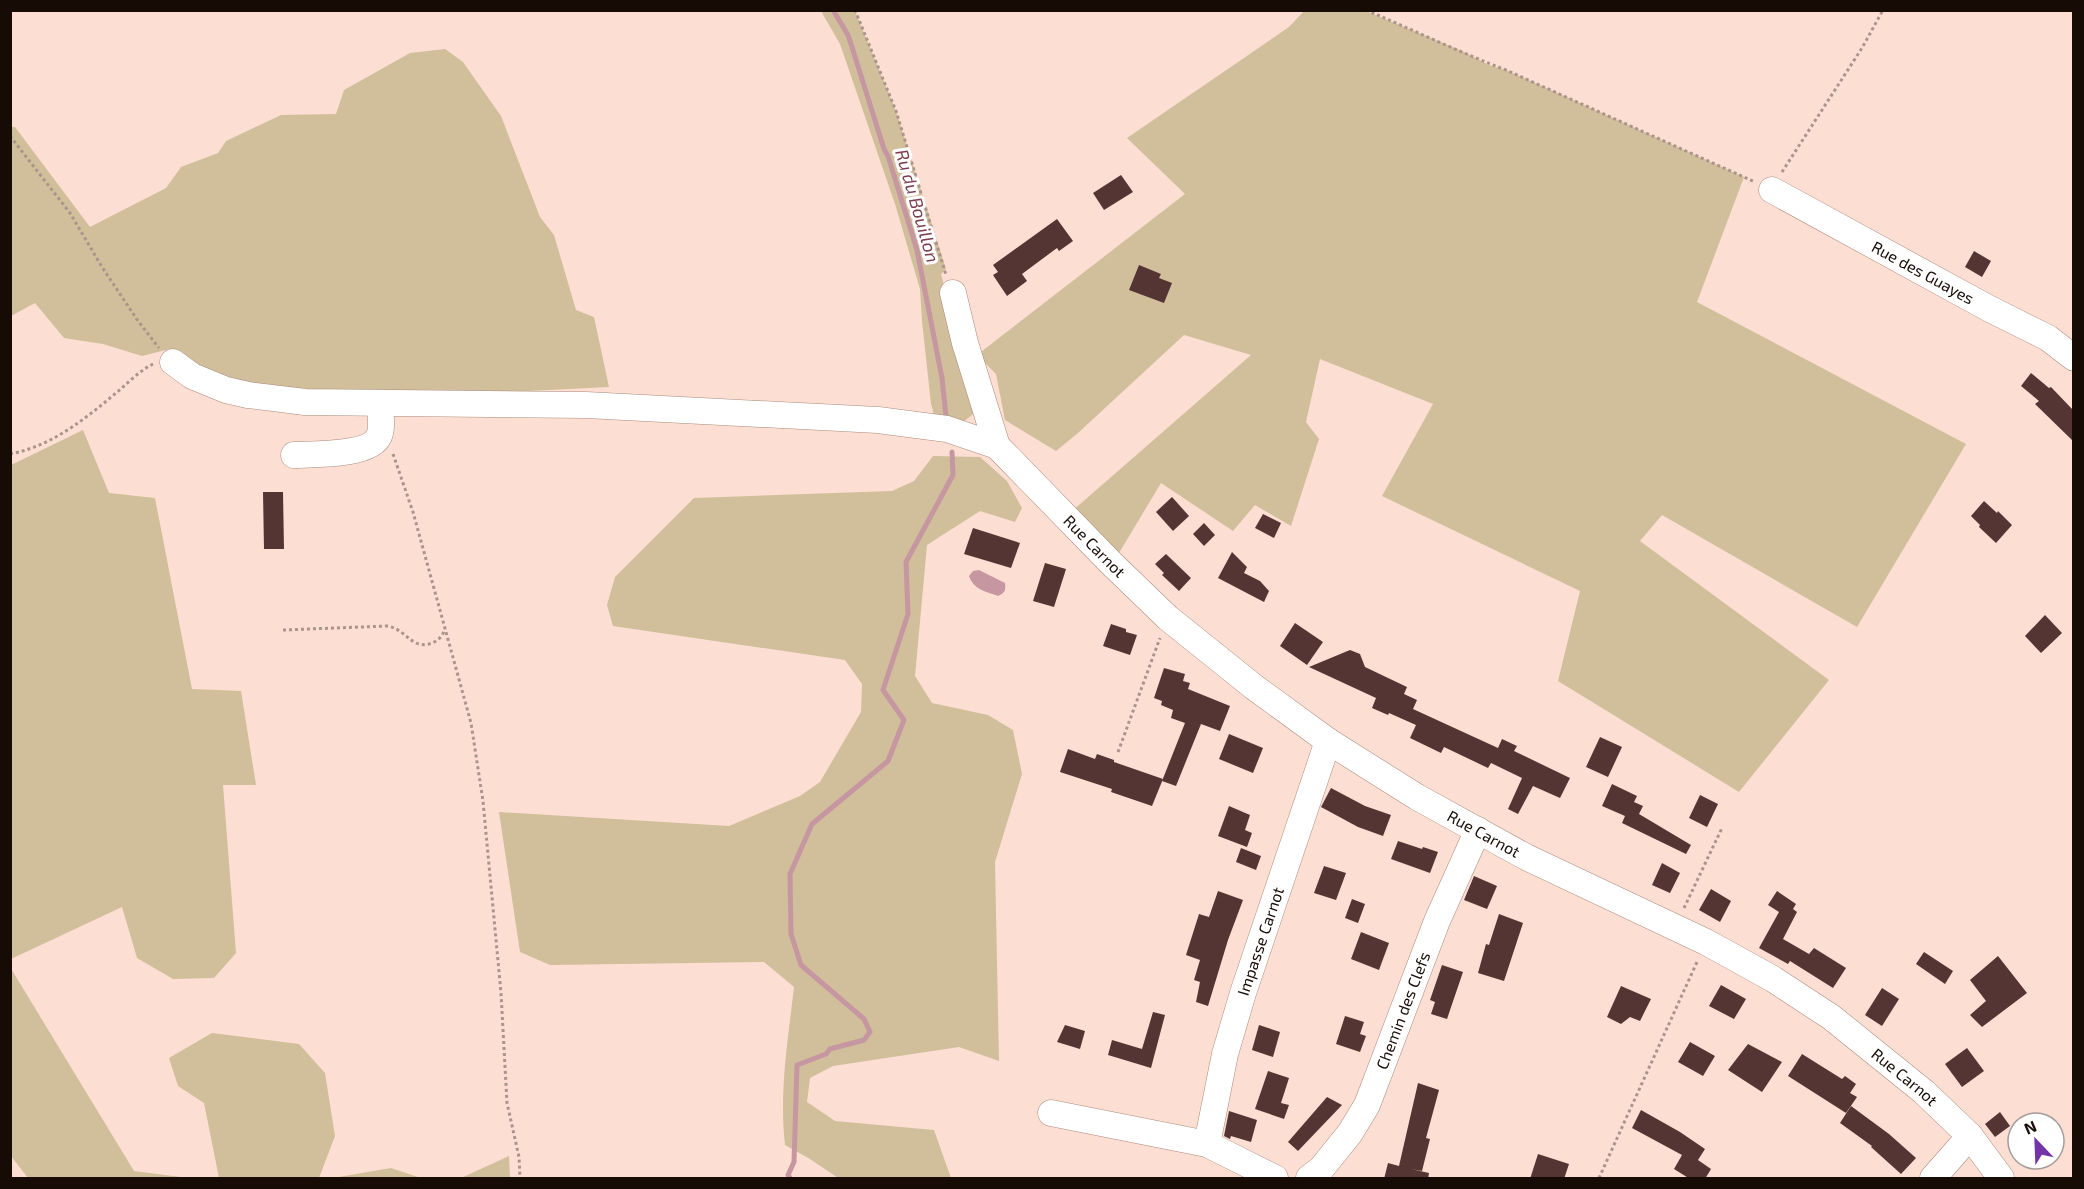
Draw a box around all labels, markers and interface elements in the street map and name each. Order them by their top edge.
water label: Ru du Bouillon [891,147,945,265]
street label: Rue des Guayes [1869,236,1978,308]
street label: Rue Carnot [1060,511,1130,581]
street label: Rue Carnot [1444,806,1524,861]
street label: Impasse Carnot [1233,884,1287,998]
street label: Chemin des Clefs [1372,949,1433,1072]
street label: Rue Carnot [1868,1044,1942,1109]
north arrow [2006,1111,2066,1171]
text: N [2021,1116,2039,1138]

